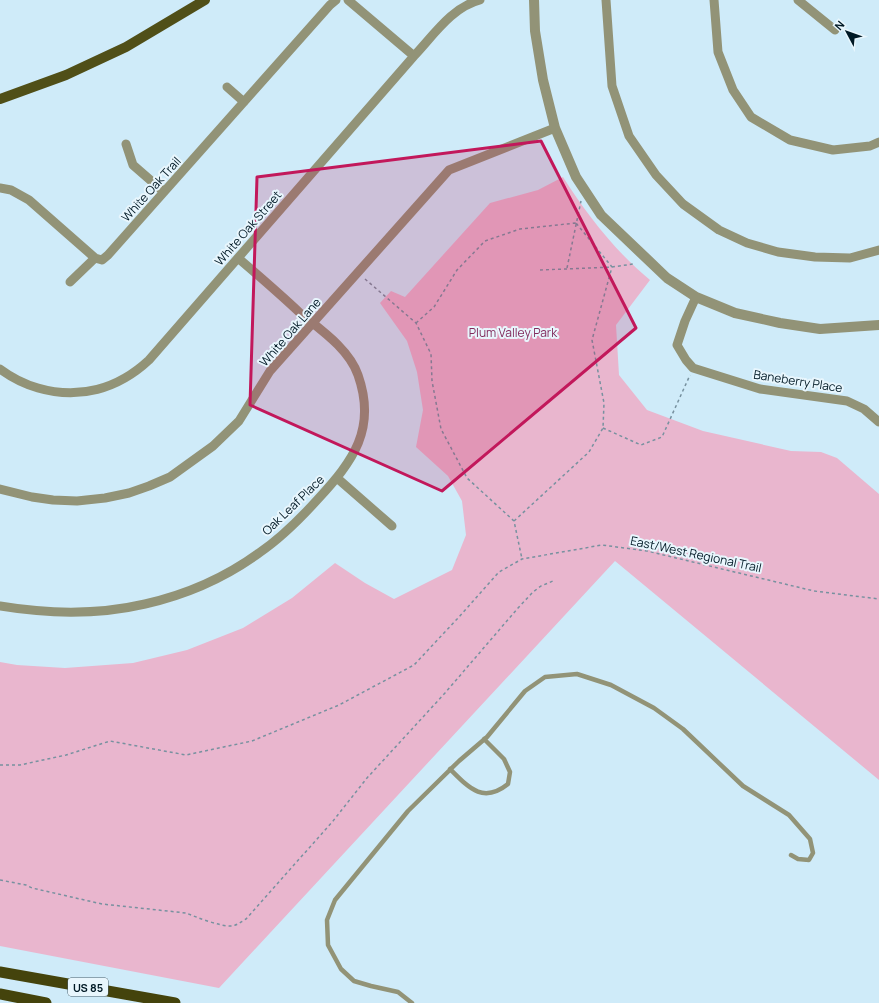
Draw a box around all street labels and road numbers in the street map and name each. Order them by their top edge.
street label: White Oak Trail [117,153,185,225]
street label: White Oak Street [211,187,285,269]
street label: White Oak Lane [255,294,325,370]
street label: Baneberry Place [752,366,844,396]
street label: Oak Leaf Place [258,471,328,539]
street label: East/West Regional Trail [629,532,763,576]
road number: US 85 [68,978,108,996]

